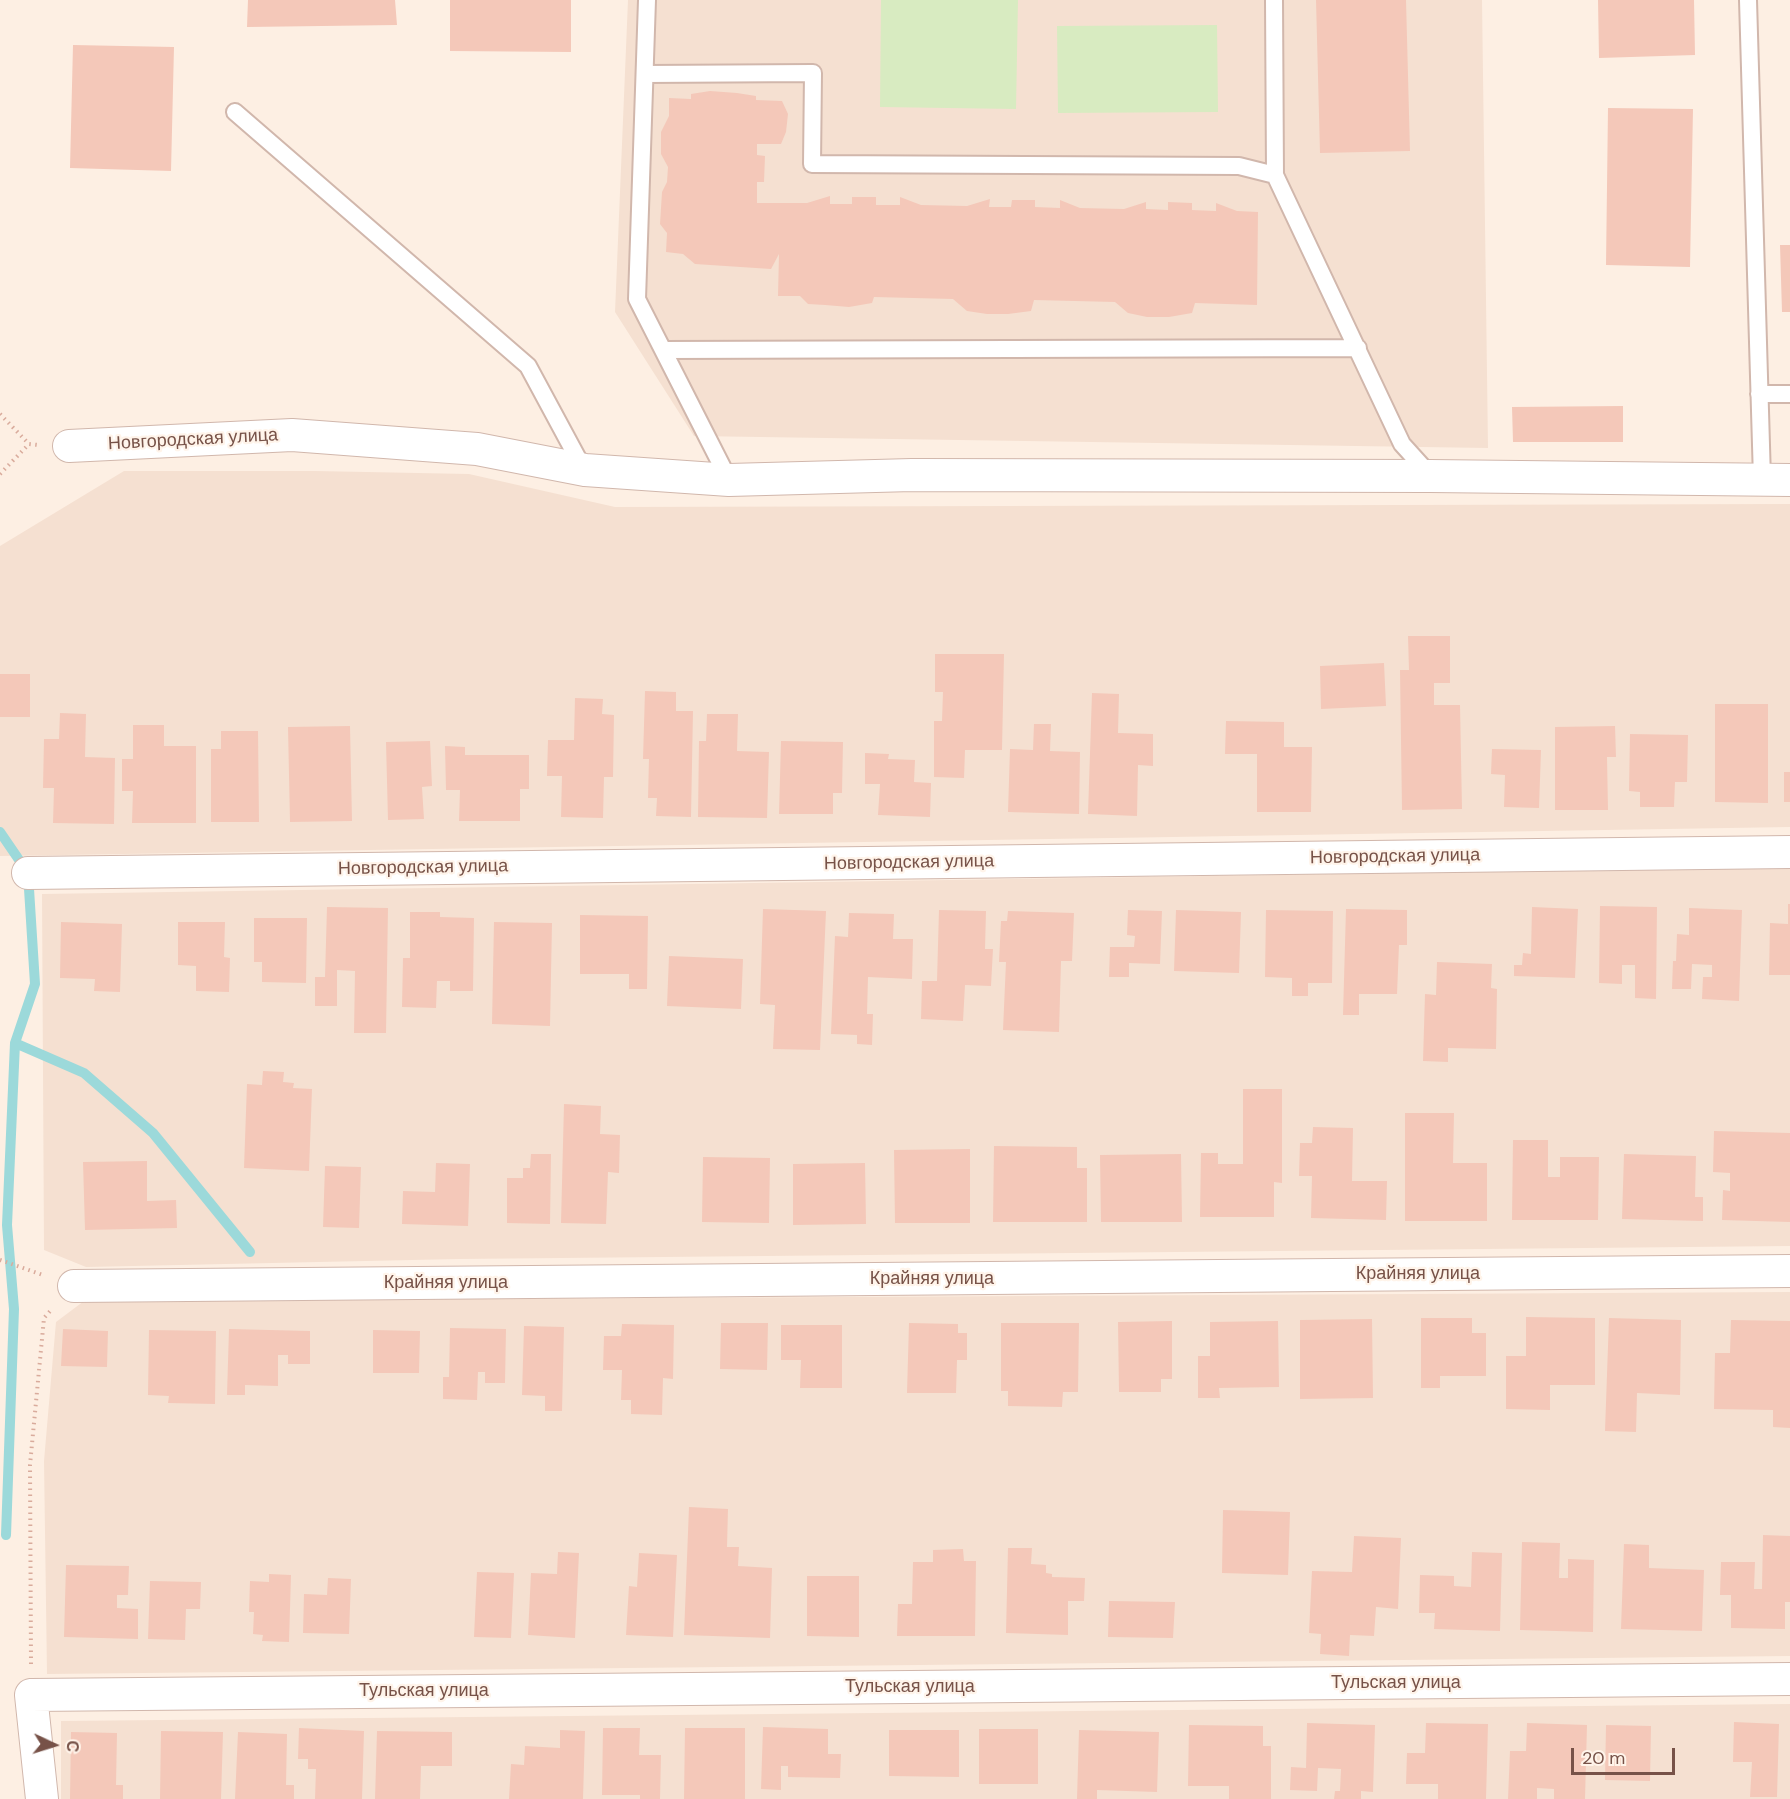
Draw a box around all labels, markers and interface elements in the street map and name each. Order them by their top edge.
street label: Новгородская улица [107,425,279,455]
street label: Новгородская улица [1310,845,1480,869]
street label: Новгородская улица [824,851,994,875]
street label: Новгородская улица [338,856,508,880]
street label: Крайняя улица [1356,1263,1480,1285]
street label: Крайняя улица [870,1268,994,1290]
street label: Крайняя улица [384,1272,508,1294]
street label: Тульская улица [1331,1672,1461,1694]
street label: Тульская улица [845,1676,975,1698]
street label: Тульская улица [359,1680,489,1702]
north arrow [24,1715,84,1775]
scale bar [1574,1736,1678,1774]
text: С [62,1740,83,1753]
text: 20 m [1582,1746,1625,1770]

